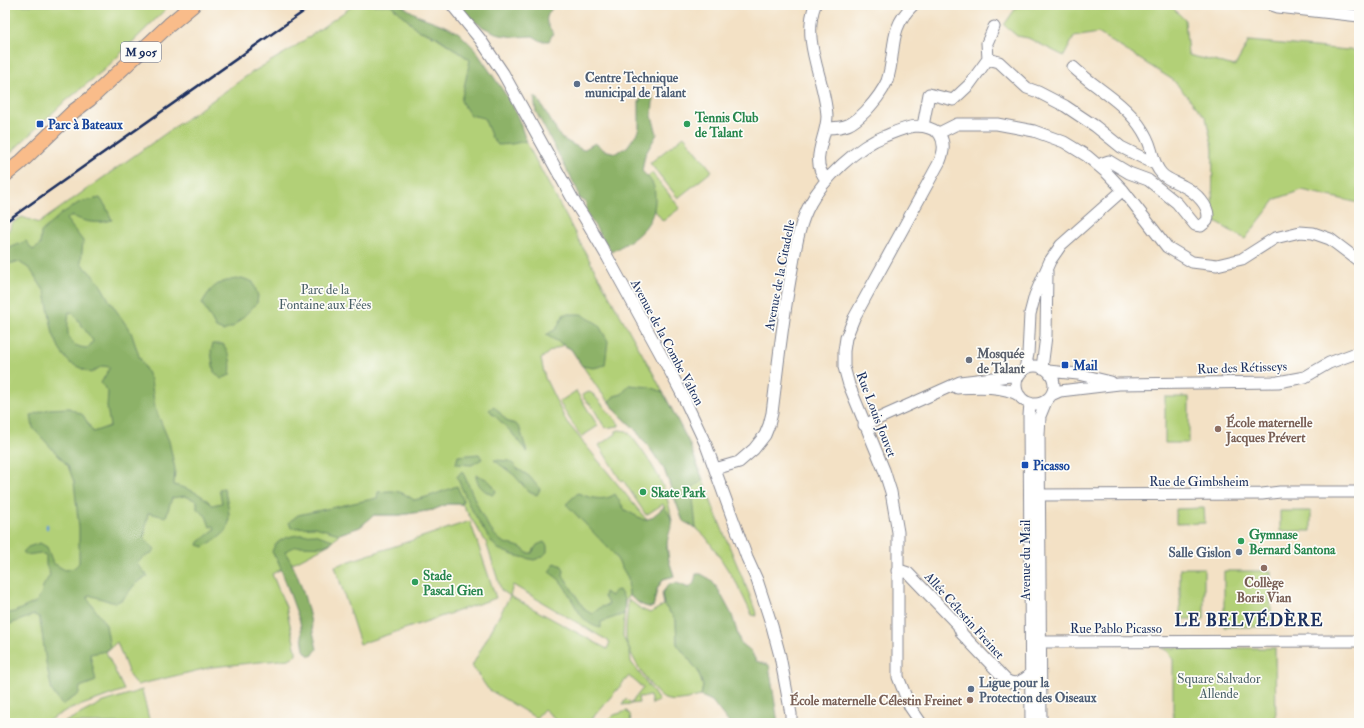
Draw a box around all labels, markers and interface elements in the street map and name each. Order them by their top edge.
road number: M 905 [121,42,161,62]
place label: Centre Technique municipal de Talant [585,70,687,102]
marker: Centre Technique municipal de Talant [572,79,582,89]
place label: Tennis Club de Talant [694,110,759,141]
place label: Parc à Bateaux [48,117,123,133]
marker: Parc à Bateaux [35,119,45,129]
marker: Tennis Club de Talant [682,119,692,129]
street label: Avenue de la Citadelle [761,218,799,333]
street label: Avenue de la Combe Valton [627,276,707,409]
park label: Parc de la Fontaine aux Fées [279,282,372,313]
place label: Mosquée de Talant [976,346,1025,377]
marker: Mosquée de Talant [964,355,974,365]
place label: Mail [1072,358,1098,374]
street label: Rue des Rétisseys [1197,358,1288,379]
marker: Mail [1060,360,1070,370]
street label: Rue Louis Jouvet [852,369,900,459]
place label: École maternelle Jacques Prévert [1225,413,1313,447]
marker: École maternelle Jacques Prévert [1213,424,1223,434]
place label: Picasso [1033,458,1070,474]
marker: Picasso [1020,460,1030,470]
street label: Rue de Gimbsheim [1149,474,1249,490]
place label: Skate Park [651,485,707,501]
marker: Skate Park [638,487,648,497]
street label: Avenue du Mail [1018,519,1034,601]
place label: Gymnase Bernard Santona [1249,527,1336,558]
marker: Gymnase Bernard Santona [1236,536,1246,546]
place label: Salle Gislon [1169,545,1231,561]
marker: Salle Gislon [1234,547,1244,557]
marker: Collège Boris Vian [1259,563,1269,573]
place label: Stade Pascal Gien [423,568,484,599]
street label: Allée Célestin Freinet [920,568,1008,662]
place label: Collège Boris Vian [1237,575,1292,606]
marker: Stade Pascal Gien [410,577,420,587]
district label: LE BELVÉDÈRE [1175,608,1323,631]
street label: Rue Pablo Picasso [1070,621,1162,637]
park label: Square Salvador Allende [1177,671,1261,702]
place label: Ligue pour la Protection des Oiseaux [979,675,1097,706]
marker: Ligue pour la Protection des Oiseaux [966,684,976,694]
place label: École maternelle Célestin Freinet [790,691,963,709]
marker: École maternelle Célestin Freinet [965,695,975,705]

